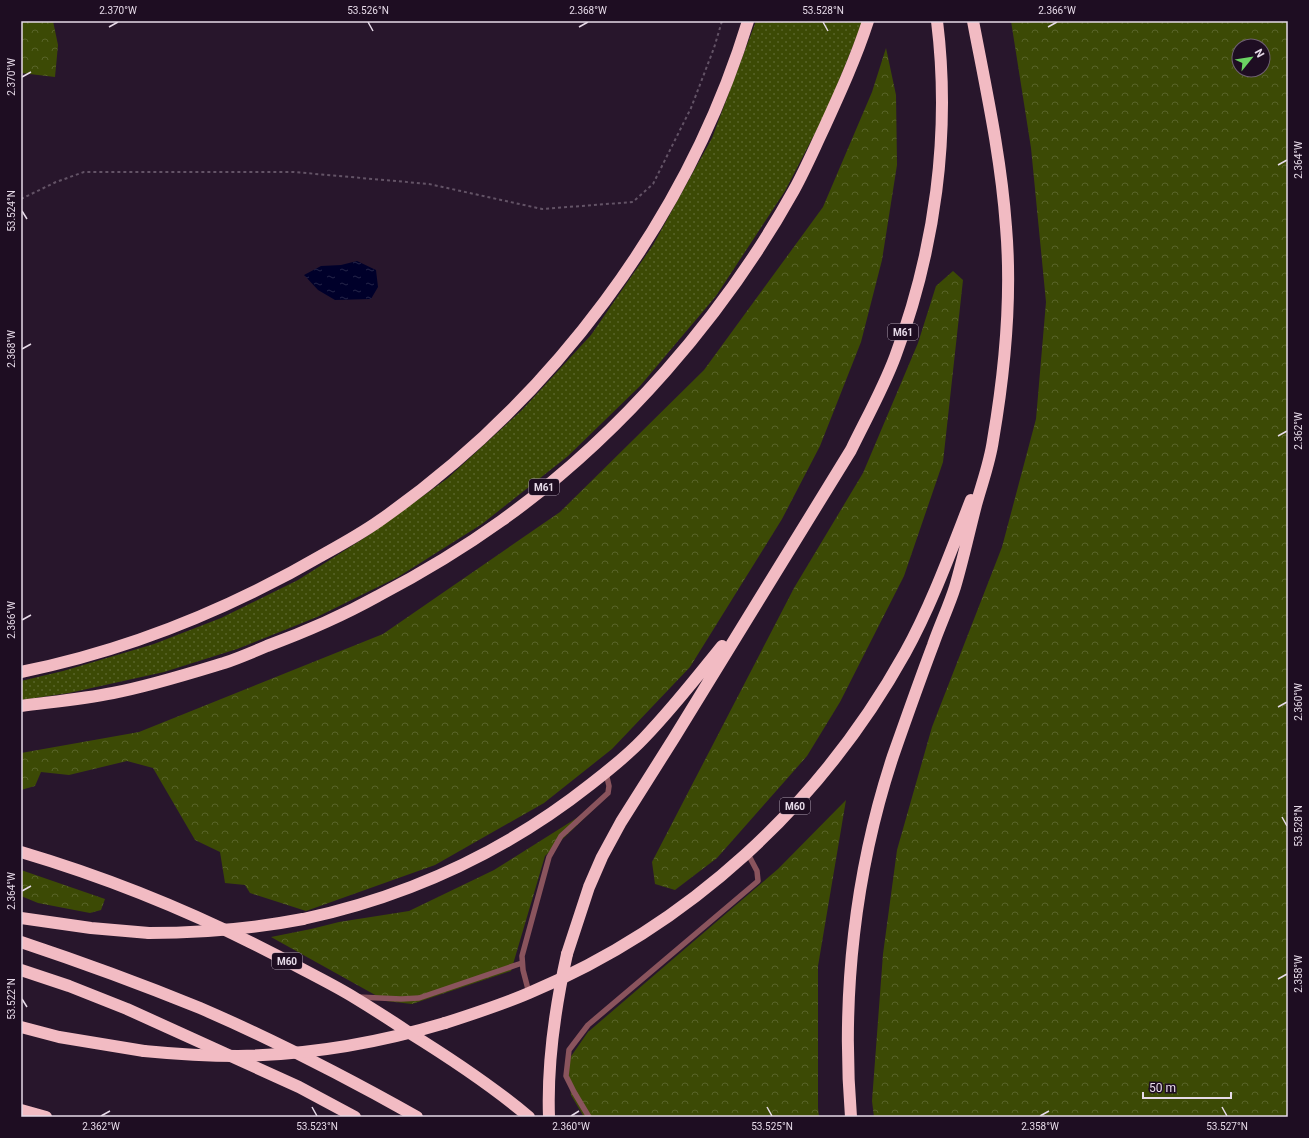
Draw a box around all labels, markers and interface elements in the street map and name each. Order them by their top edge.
text: 2.370°W [99,5,137,16]
text: 53.526°N [347,5,389,16]
text: 2.368°W [569,5,607,16]
text: 53.528°N [802,5,844,16]
text: 2.366°W [1038,5,1076,16]
north arrow [1231,38,1271,78]
text: N [1252,47,1267,60]
text: 2.370°W [6,58,17,96]
text: 2.364°W [1293,141,1304,179]
text: 53.524°N [6,190,17,232]
road number: M61 [888,324,918,340]
text: 2.368°W [6,330,17,368]
text: 2.362°W [1293,412,1304,450]
road number: M61 [529,479,559,495]
text: 2.366°W [6,601,17,639]
text: 2.360°W [1293,683,1304,721]
road number: M60 [780,798,810,814]
text: 53.528°N [1293,805,1304,847]
text: 2.364°W [6,872,17,910]
road number: M60 [272,953,302,969]
text: 2.358°W [1293,955,1304,993]
text: 53.522°N [6,978,17,1020]
scale bar [1143,1074,1231,1100]
text: 50 m [1149,1081,1176,1095]
text: 2.362°W [82,1121,120,1132]
text: 53.523°N [296,1121,338,1132]
text: 2.360°W [552,1121,590,1132]
text: 53.525°N [751,1121,793,1132]
text: 2.358°W [1021,1121,1059,1132]
text: 53.527°N [1206,1121,1248,1132]

